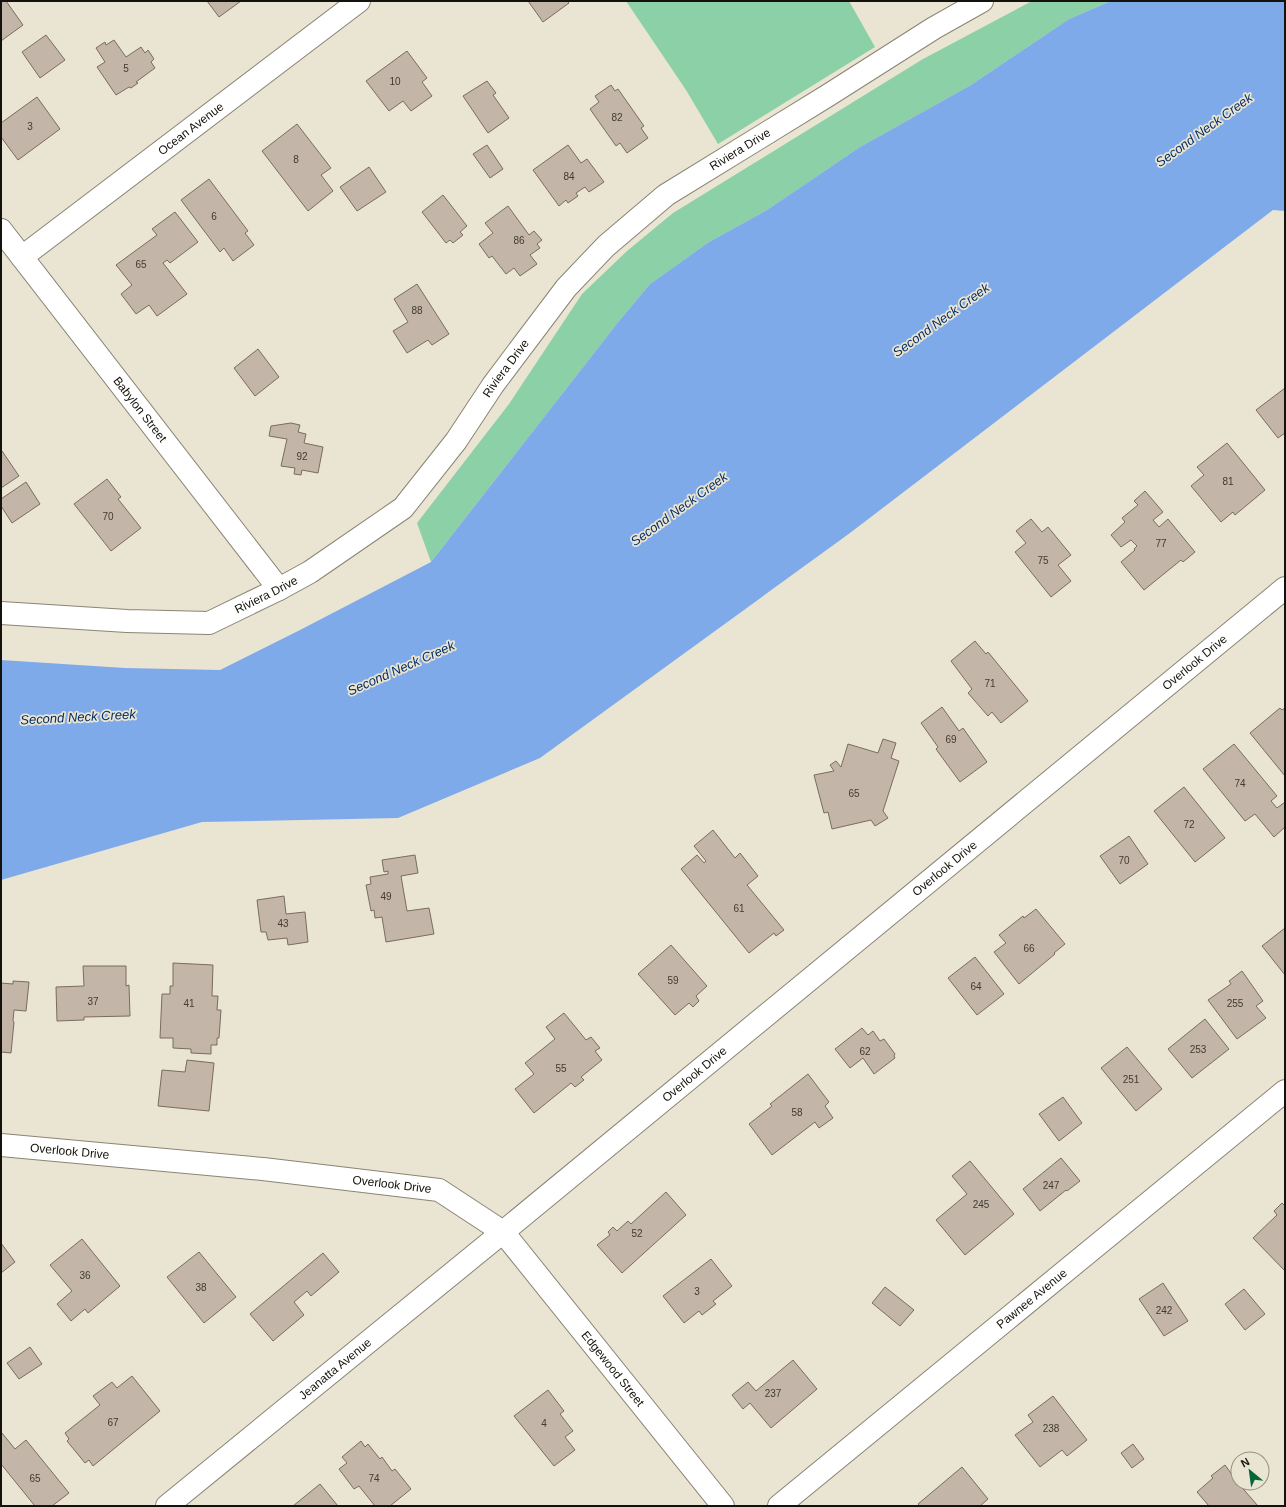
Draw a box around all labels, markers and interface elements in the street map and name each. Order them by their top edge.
house number: 5 [123,63,129,74]
house number: 10 [389,76,401,87]
water label: Second Neck Creek [1153,89,1256,170]
street label: Ocean Avenue [155,99,227,158]
house number: 82 [611,112,623,123]
house number: 3 [27,121,33,132]
street label: Riviera Drive [707,125,773,173]
house number: 8 [293,154,299,165]
house number: 84 [563,171,575,182]
house number: 6 [211,211,217,222]
house number: 86 [513,235,525,246]
house number: 65 [135,259,147,270]
water label: Second Neck Creek [890,279,993,360]
house number: 88 [411,305,423,316]
street label: Riviera Drive [480,336,532,400]
street label: Babylon Street [110,374,170,445]
house number: 92 [296,451,308,462]
water label: Second Neck Creek [628,468,731,549]
house number: 81 [1222,476,1234,487]
house number: 70 [102,511,114,522]
house number: 77 [1155,538,1167,549]
house number: 75 [1037,555,1049,566]
street label: Riviera Drive [232,573,300,616]
street label: Overlook Drive [1160,631,1230,693]
water label: Second Neck Creek [345,637,458,698]
house number: 71 [984,678,996,689]
water label: Second Neck Creek [20,706,138,728]
house number: 69 [945,734,957,745]
house number: 74 [1234,778,1246,789]
house number: 65 [848,788,860,799]
house number: 72 [1183,819,1195,830]
street label: Overlook Drive [910,837,980,899]
house number: 70 [1118,855,1130,866]
house number: 49 [380,891,392,902]
house number: 61 [733,903,745,914]
house number: 43 [277,918,289,929]
house number: 66 [1023,943,1035,954]
house number: 59 [667,975,679,986]
house number: 64 [970,981,982,992]
house number: 37 [87,996,99,1007]
house number: 41 [183,998,195,1009]
house number: 255 [1227,998,1244,1009]
street label: Overlook Drive [659,1043,730,1105]
house number: 253 [1190,1044,1207,1055]
house number: 62 [859,1046,871,1057]
house number: 55 [555,1063,567,1074]
house number: 251 [1123,1074,1140,1085]
house number: 58 [791,1107,803,1118]
street label: Overlook Drive [30,1141,110,1162]
street label: Overlook Drive [352,1173,433,1196]
house number: 247 [1043,1180,1060,1191]
house number: 245 [973,1199,990,1210]
house number: 52 [631,1228,643,1239]
street label: Pawnee Avenue [994,1266,1070,1332]
house number: 36 [79,1270,91,1281]
house number: 38 [195,1282,207,1293]
house number: 3 [694,1286,700,1297]
house number: 242 [1156,1305,1173,1316]
street label: Edgewood Street [579,1328,648,1410]
street label: Jeanatta Avenue [296,1335,374,1403]
house number: 237 [765,1388,782,1399]
house number: 67 [107,1417,119,1428]
house number: 4 [541,1418,547,1429]
house number: 238 [1043,1423,1060,1434]
north arrow [1230,1451,1270,1491]
text: N [1239,1455,1252,1469]
house number: 65 [29,1473,41,1484]
house number: 74 [368,1473,380,1484]

